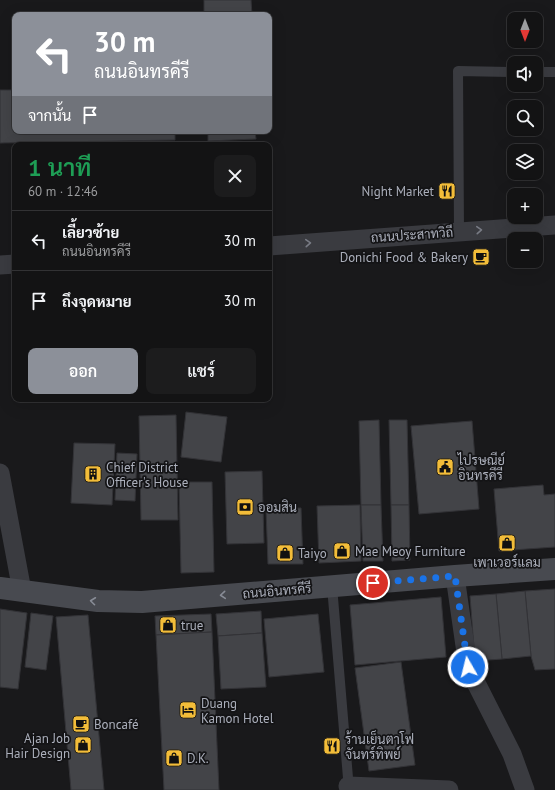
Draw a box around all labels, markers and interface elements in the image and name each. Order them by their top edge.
north arrow [507,12,543,48]
map controls [507,12,543,268]
text: 30 m [94,23,155,60]
icon: left [28,28,80,80]
button: sound [507,56,543,92]
text: ถนนอินทรคีรี [94,60,190,83]
button: search [507,100,543,136]
icon: arrive [79,104,101,126]
text: จากนั้น [28,106,71,125]
button: layers [507,144,543,180]
text: 1 นาที [28,152,91,183]
button: close [214,155,256,197]
restaurant icon: Night Market [437,181,457,201]
text: 60 m · 12:46 [28,183,98,200]
place label: Night Market [362,183,435,200]
button: + [507,188,543,224]
text: เลี้ยวซ้าย [62,223,119,242]
street label: ถนนประสาทวิถี [370,223,454,246]
one-way arrow [476,226,482,235]
icon: left [28,230,50,252]
text: 30 m [223,231,256,250]
button: − [507,232,543,268]
one-way arrow [305,238,311,247]
text: ถนนอินทรคีรี [62,243,131,260]
cafe icon: Donichi Food & Bakery [471,247,491,267]
place label: Donichi Food & Bakery [340,249,468,266]
icon: arrive [28,290,50,312]
text: 30 m [223,291,256,310]
text: ถึงจุดหมาย [62,292,132,311]
button: ออก [28,348,138,394]
button: แชร์ [146,348,256,394]
place label: ไปรษณีย์ อินทรคีรี [457,451,505,484]
public building icon: ไปรษณีย์ อินทรคีรี [435,457,455,477]
place label: Chief District Officer's House [106,459,188,491]
building icon: Chief District Officer's House [83,464,103,484]
bank icon: ออมสิน [235,497,255,517]
place label: ออมสิน [258,499,297,516]
shop icon: เพาเวอร์แลม [497,533,517,553]
shop icon: Mae Meoy Furniture [332,541,352,561]
shop icon: Taiyo [275,543,295,563]
place label: Mae Meoy Furniture [355,543,466,560]
place label: Taiyo [298,545,327,562]
place label: เพาเวอร์แลม [473,553,541,571]
pin [356,566,390,600]
icon: arrive [362,572,384,594]
street label: ถนนอินทรคีรี [242,579,312,602]
one-way arrow [220,590,226,599]
one-way arrow [90,596,96,605]
shop icon: true [158,615,178,635]
place label: true [181,617,203,634]
position arrow [447,646,489,688]
place label: Duang Kamon Hotel [201,695,274,727]
hotel icon: Duang Kamon Hotel [178,700,198,720]
cafe icon: Boncafé [71,714,91,734]
place label: Boncafé [94,716,139,733]
place label: Ajan Job Hair Design [5,730,70,762]
place label: ร้านเย็นตาโฟ จันทร์ทิพย์ [345,730,414,763]
shop icon: Ajan Job Hair Design [73,735,93,755]
restaurant icon: ร้านเย็นตาโฟ จันทร์ทิพย์ [322,736,342,756]
shop icon: D.K. [164,748,184,768]
place label: D.K. [187,750,209,767]

